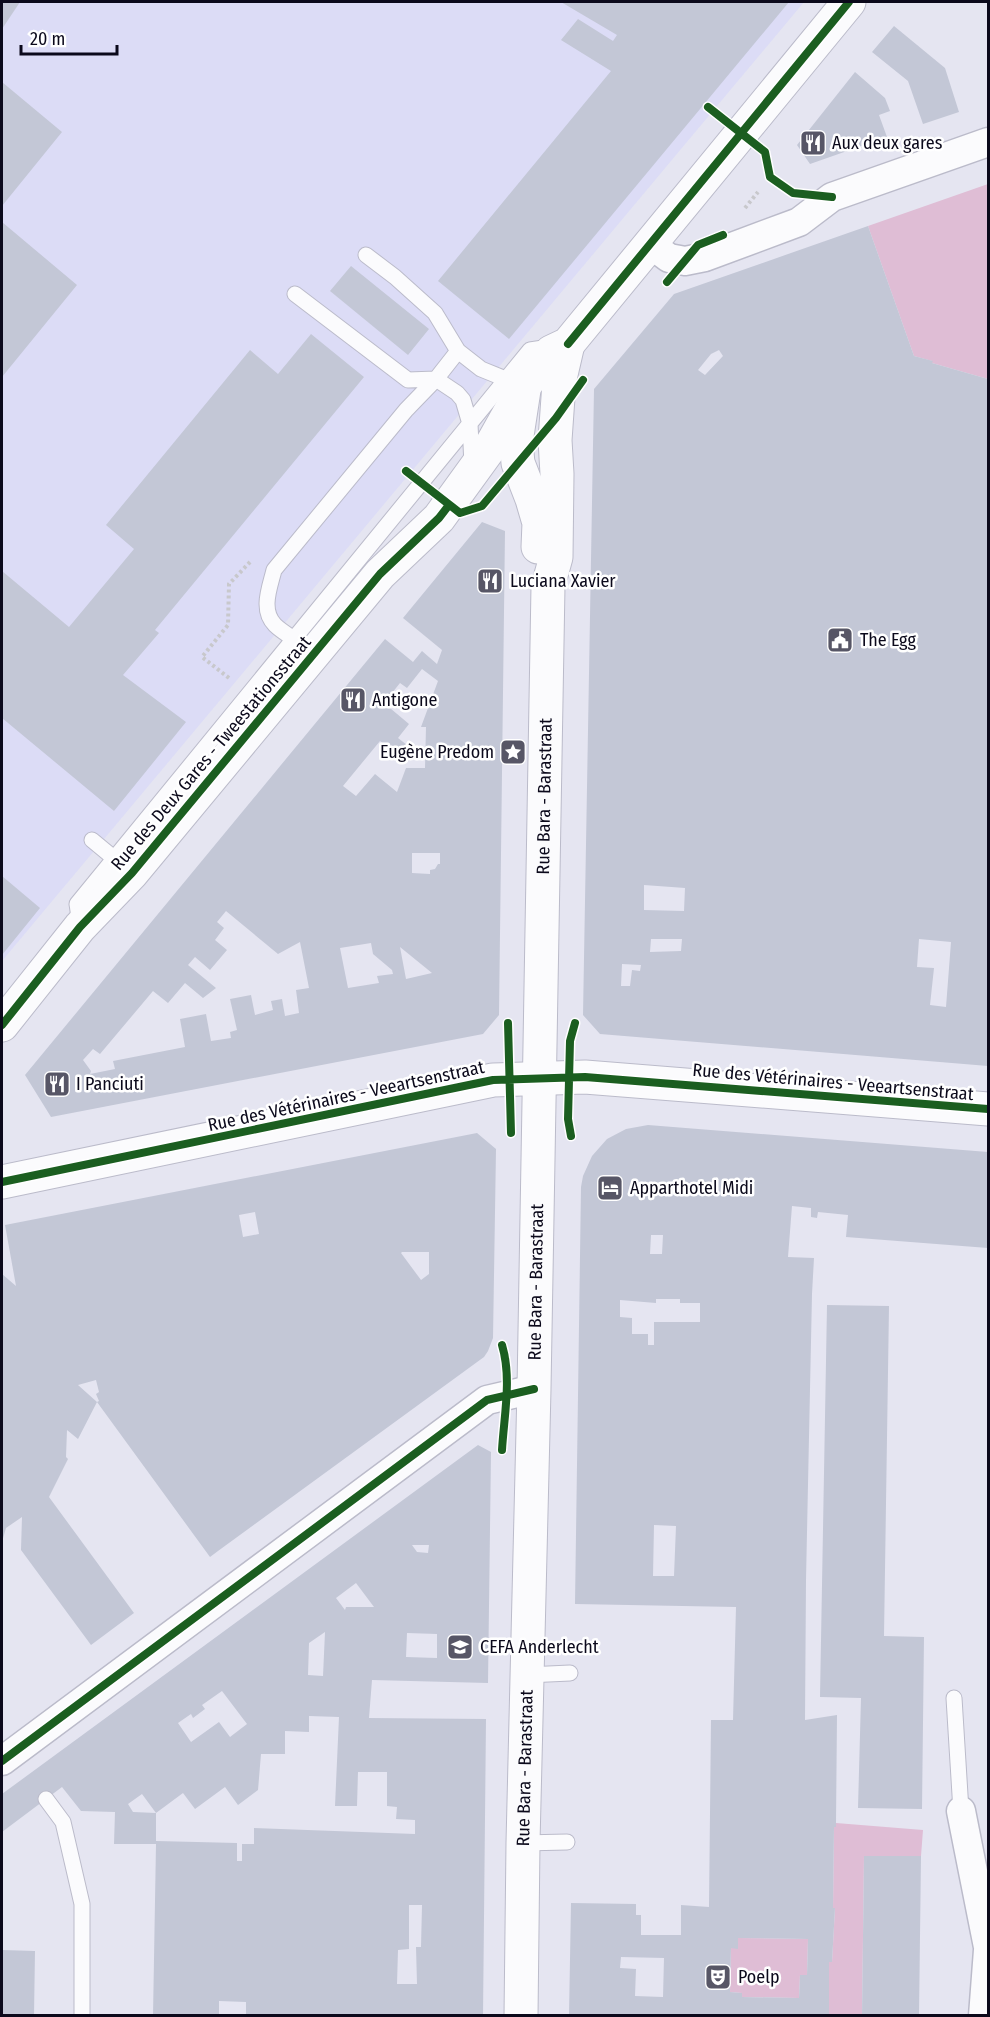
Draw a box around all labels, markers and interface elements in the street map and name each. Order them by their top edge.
scale bar [21,18,117,56]
text: 20 m [30,28,65,50]
restaurant icon: Aux deux gares [798,128,828,158]
place label: Aux deux gares [832,132,943,154]
restaurant icon: Luciana Xavier [475,566,505,596]
place label: Luciana Xavier [510,570,616,592]
public building icon: The Egg [825,625,855,655]
place label: The Egg [860,629,916,651]
street label: Rue des Deux Gares - Tweestationsstraat [106,631,316,875]
restaurant icon: Antigone [338,685,368,715]
place label: Antigone [372,689,438,711]
street label: Rue Bara - Barastraat [532,718,557,875]
place icon: Eugène Predom [498,737,528,767]
place label: Eugène Predom [380,741,494,763]
street label: Rue des Vétérinaires - Veeartsenstraat [206,1056,486,1136]
street label: Rue des Vétérinaires - Veeartsenstraat [692,1059,975,1105]
restaurant icon: I Panciuti [42,1069,72,1099]
place label: I Panciuti [76,1073,144,1095]
hotel icon: Apparthotel Midi [595,1173,625,1203]
place label: Apparthotel Midi [630,1177,753,1199]
street label: Rue Bara - Barastraat [523,1204,548,1361]
school or university icon: CEFA Anderlecht [445,1632,475,1662]
place label: CEFA Anderlecht [480,1636,599,1658]
street label: Rue Bara - Barastraat [512,1689,538,1847]
theatre icon: Poelp [703,1962,733,1992]
place label: Poelp [738,1966,780,1988]

